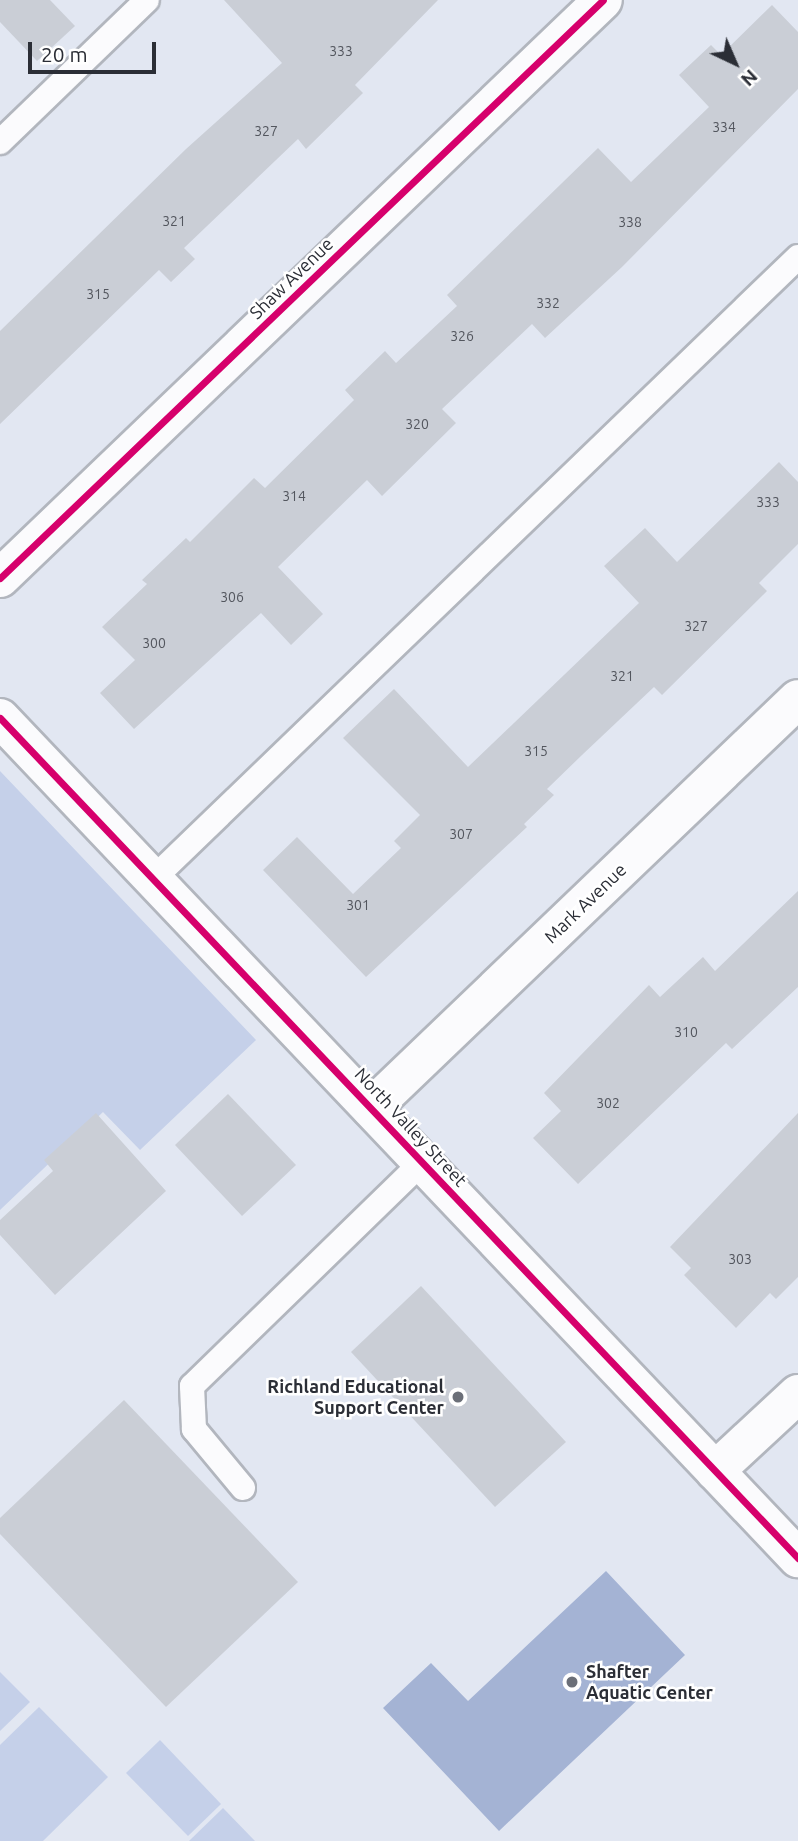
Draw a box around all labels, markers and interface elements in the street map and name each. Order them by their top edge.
scale bar [32,28,159,72]
north arrow [700,28,770,98]
text: 20 m [41,42,88,66]
house number: 333 [329,43,353,59]
text: N [737,65,762,91]
house number: 334 [712,119,736,135]
house number: 327 [254,123,278,139]
house number: 321 [162,213,186,229]
house number: 338 [618,214,642,230]
street label: Shaw Avenue [245,233,337,323]
house number: 315 [86,286,110,302]
house number: 332 [536,295,560,311]
house number: 326 [450,328,474,344]
house number: 320 [405,416,429,432]
house number: 314 [282,488,306,504]
house number: 333 [756,494,780,510]
house number: 306 [220,589,244,605]
house number: 327 [684,618,708,634]
house number: 300 [142,635,166,651]
house number: 321 [610,668,634,684]
house number: 315 [524,743,548,759]
house number: 307 [449,826,473,842]
street label: Mark Avenue [540,859,630,947]
house number: 301 [346,897,370,913]
house number: 310 [674,1024,698,1040]
street label: North Valley Street [350,1063,472,1191]
house number: 302 [596,1095,620,1111]
house number: 303 [728,1251,752,1267]
place label: Richland Educational Support Center [267,1376,444,1418]
marker: Richland Educational Support Center [450,1389,466,1405]
place label: Shafter Aquatic Center [586,1661,713,1704]
marker: Shafter Aquatic Center [564,1674,580,1690]

